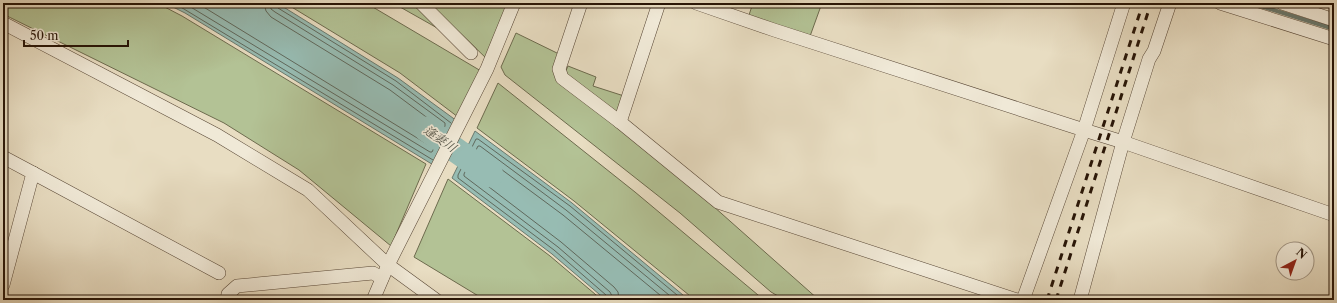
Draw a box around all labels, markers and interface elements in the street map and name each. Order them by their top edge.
scale bar [24,22,128,48]
text: 50 m [30,28,59,43]
water label: 逢妻川 [421,122,461,156]
north arrow [1275,241,1315,281]
text: N [1293,245,1310,262]

